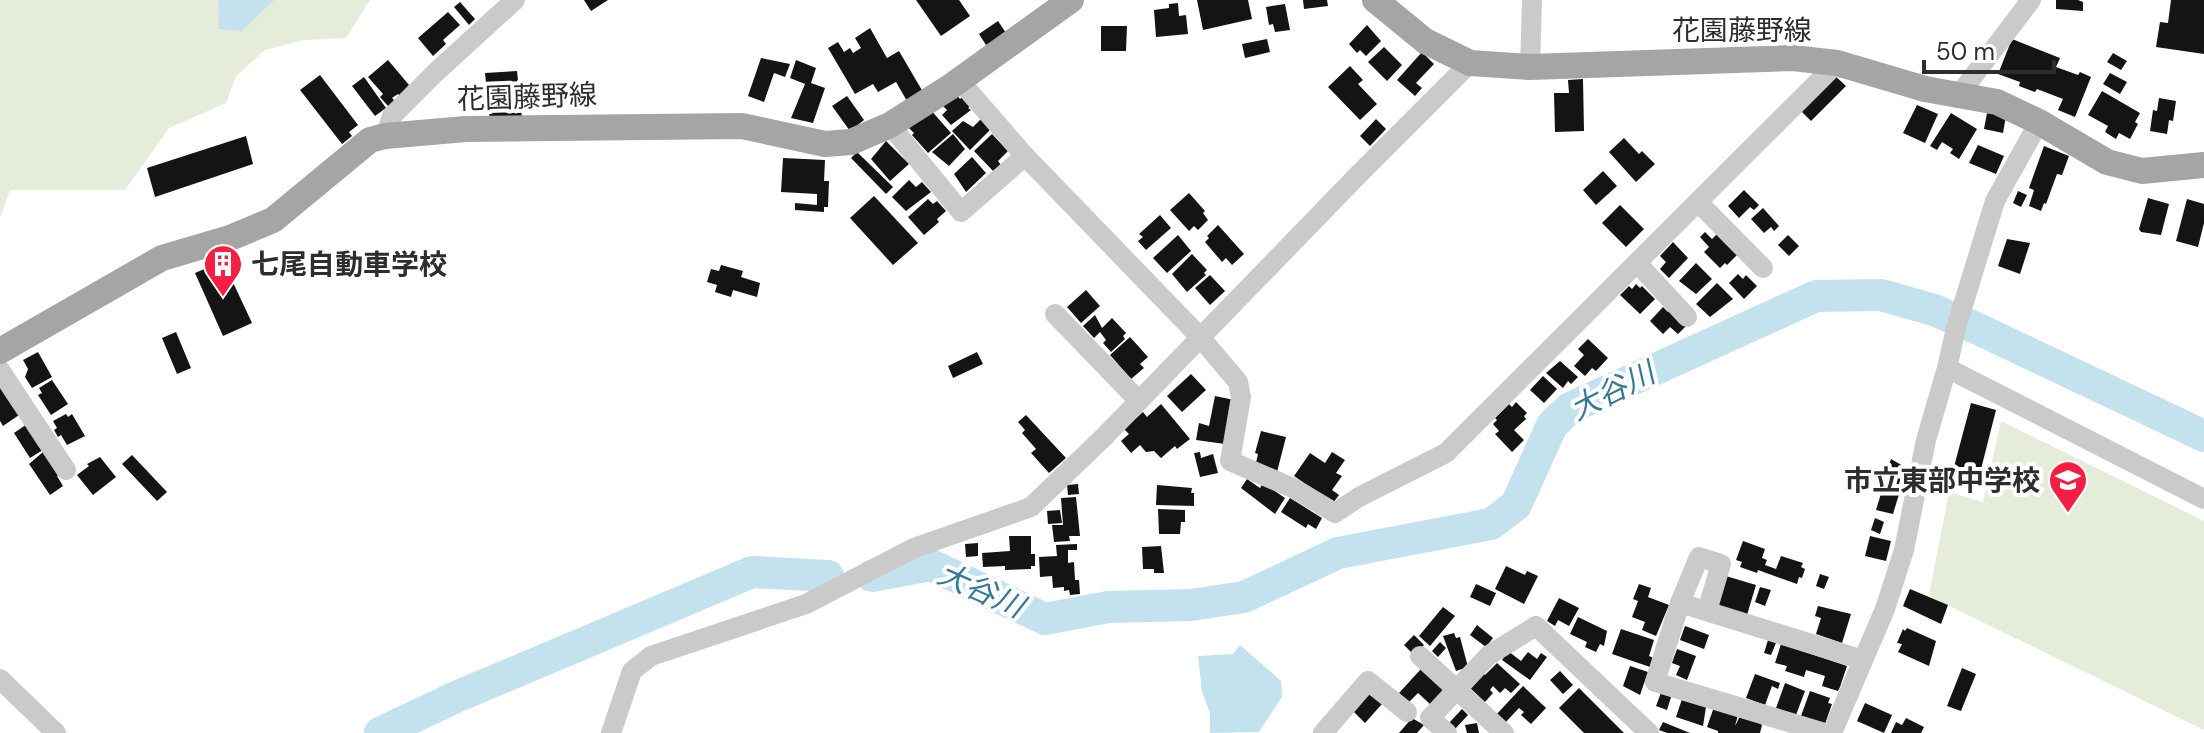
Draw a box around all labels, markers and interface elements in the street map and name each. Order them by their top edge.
street label: 花園藤野線 [1672,12,1812,49]
scale bar [1924,24,2054,74]
text: 50 m [1936,36,1995,67]
street label: 花園藤野線 [456,76,598,118]
building icon: 七尾自動車学校 [202,243,244,298]
place label: 七尾自動車学校 [251,246,447,283]
water label: 大谷川 [1563,352,1664,429]
school or university icon: 市立東部中学校 [2047,459,2089,514]
place label: 市立東部中学校 [1844,462,2040,499]
water label: 大谷川 [932,554,1033,627]

